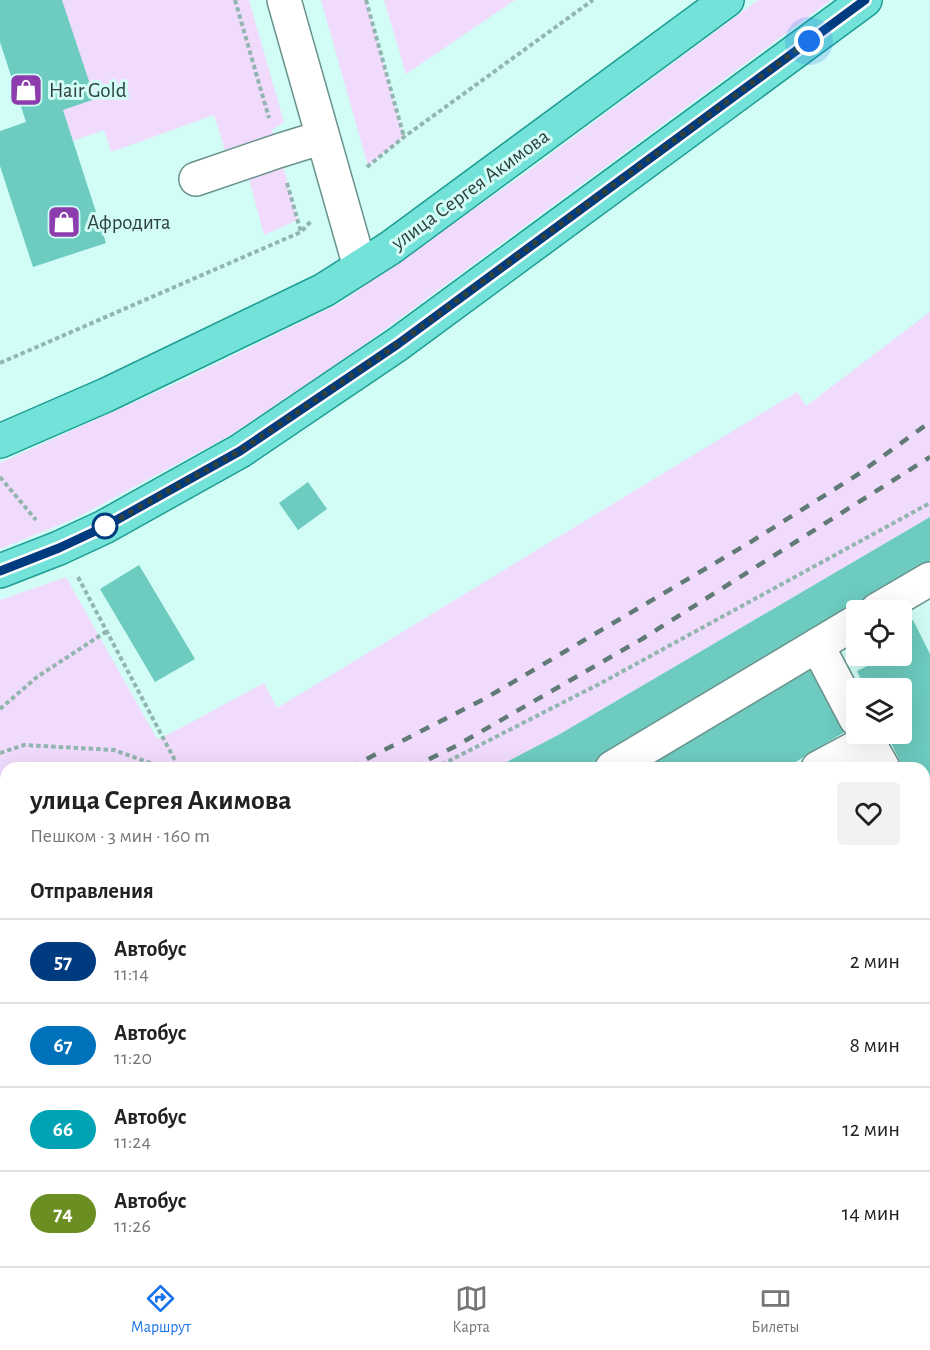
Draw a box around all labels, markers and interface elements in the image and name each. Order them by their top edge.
your location [794,26,824,56]
shop icon: Hair Gold [8,72,44,108]
place label: Hair Gold [49,80,127,101]
street label: улица Сергея Акимова [387,125,553,254]
shop icon: Афродита [46,204,82,240]
place label: Афродита [87,212,171,233]
unlabelled marker [92,513,118,539]
map controls [846,600,912,744]
button: locate [846,600,912,666]
button: layers [846,678,912,744]
button: heart [837,782,900,845]
text: улица Сергея Акимова [30,787,292,815]
text: Пешком · 3 мин · 160 m [30,826,210,846]
text: Отправления [30,880,154,902]
text: Автобус [114,938,187,960]
text: 2 мин [850,950,900,972]
text: 57 [54,951,72,972]
text: 11:14 [114,964,149,984]
text: Автобус [114,1022,187,1044]
text: 8 мин [849,1034,900,1056]
text: 67 [53,1035,73,1056]
text: 11:20 [114,1048,152,1068]
text: Автобус [114,1106,187,1128]
text: 12 мин [842,1118,900,1140]
text: 66 [53,1119,73,1140]
text: 11:24 [114,1132,151,1152]
text: Автобус [114,1190,187,1212]
text: 14 мин [842,1202,900,1224]
text: 74 [53,1203,73,1224]
text: 11:26 [114,1216,151,1236]
tab: Маршрут [131,1282,191,1337]
tab: Карта [452,1282,490,1337]
tab: Билеты [751,1282,799,1337]

